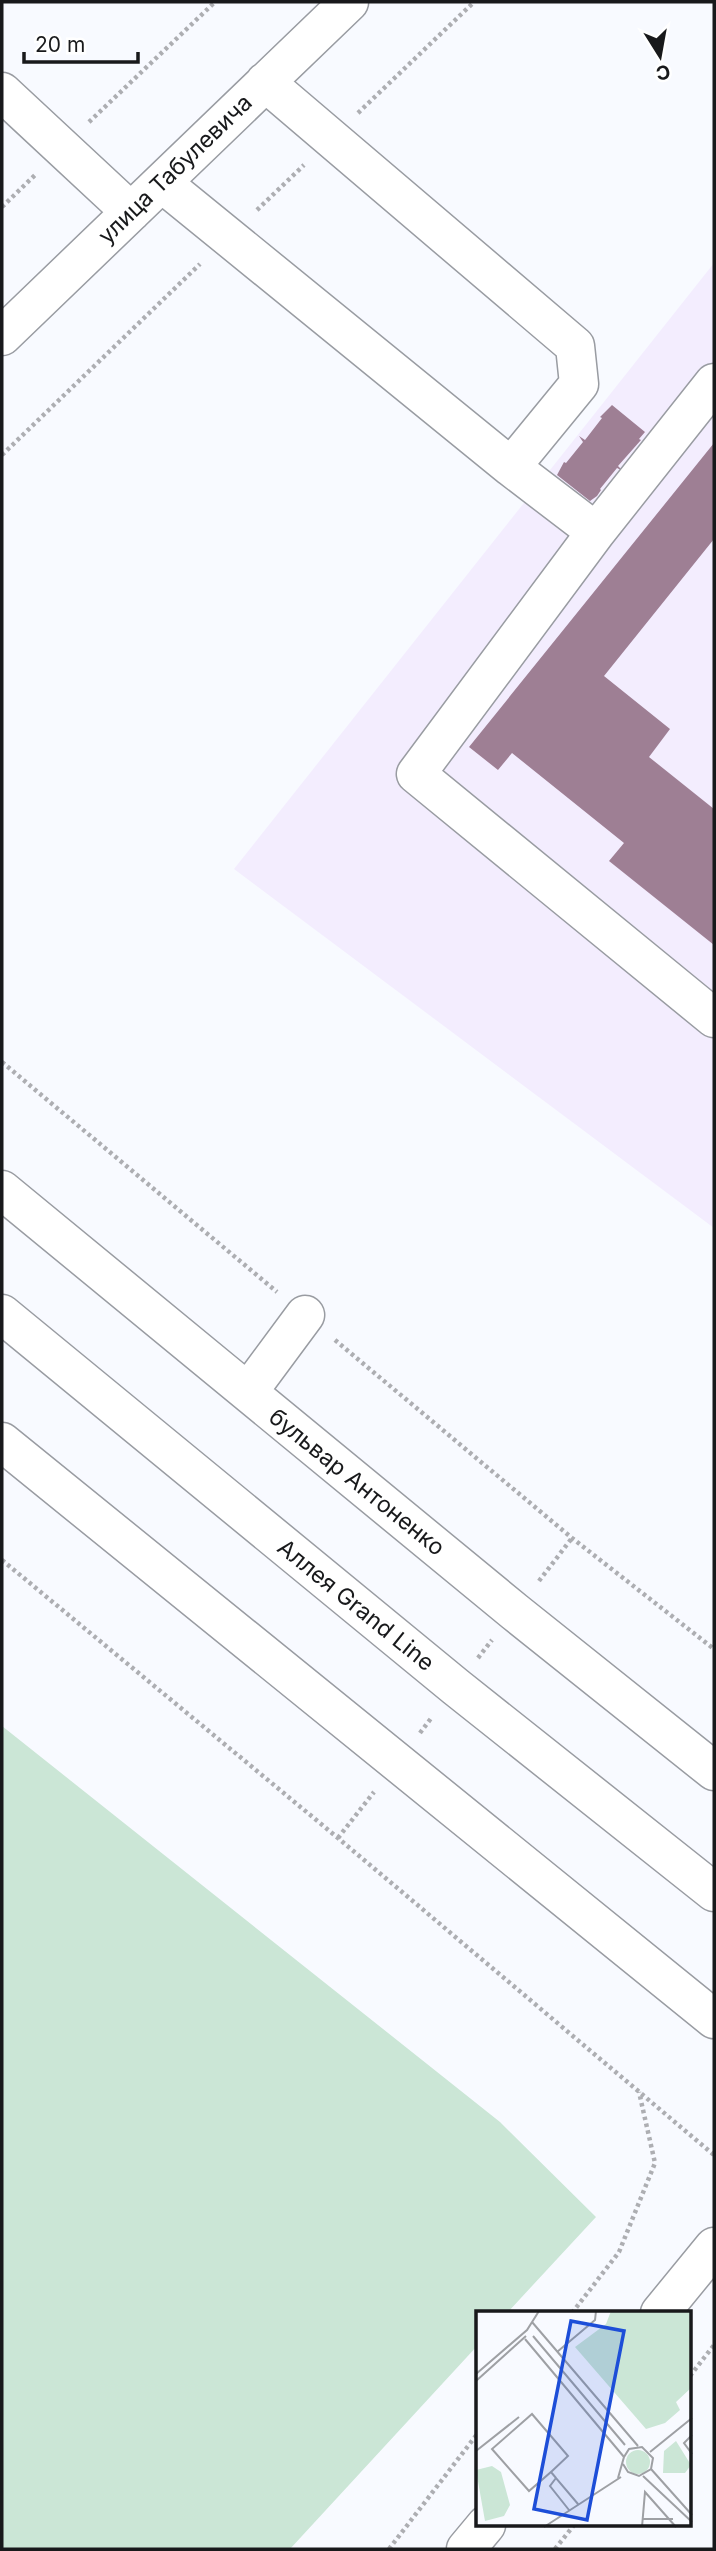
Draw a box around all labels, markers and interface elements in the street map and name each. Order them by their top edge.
scale bar [24,21,138,65]
north arrow [625,21,695,91]
text: 20 m [35,32,85,57]
text: С [654,60,672,85]
street label: улица Табулевича [92,88,258,250]
street label: бульвар Антоненко [263,1403,451,1561]
street label: Аллея Grand Line [272,1533,440,1677]
inset map [476,2311,692,2526]

